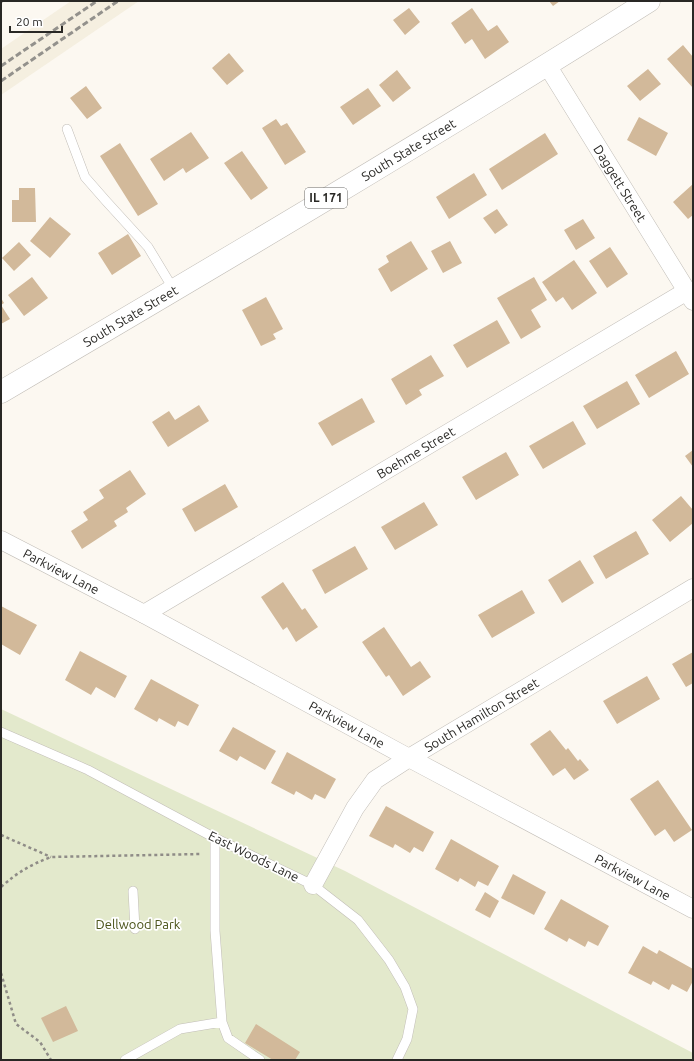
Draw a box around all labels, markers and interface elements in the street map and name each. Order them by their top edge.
scale bar [10,8,62,34]
text: 20 m [16,15,43,28]
street label: South State Street [359,116,458,184]
street label: Daggett Street [591,142,649,224]
road number: IL 171 [305,188,347,208]
street label: South State Street [80,282,180,349]
street label: Boehme Street [374,424,457,481]
street label: Parkview Lane [21,546,102,597]
street label: South Hamilton Street [422,675,541,754]
street label: Parkview Lane [307,698,387,750]
street label: East Woods Lane [206,828,302,884]
street label: Parkview Lane [593,851,673,903]
park label: Dellwood Park [96,917,181,931]

